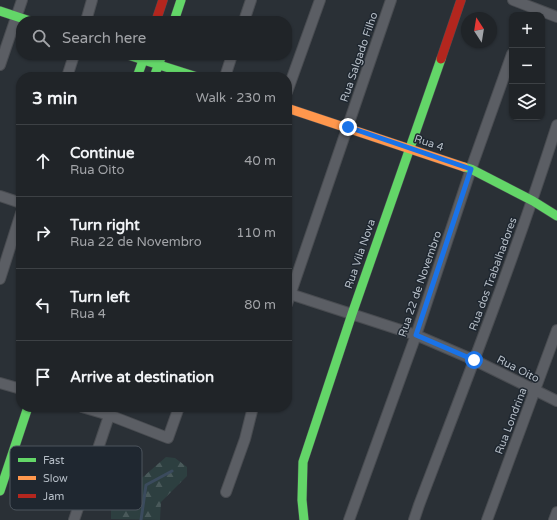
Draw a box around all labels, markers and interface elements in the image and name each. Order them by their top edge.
street label: Rua Salgado Filho [337,10,381,104]
north arrow [461,12,497,48]
map controls [509,12,545,120]
button: + [509,12,545,48]
search box [16,16,292,60]
icon: search [30,27,52,49]
text: Search here [62,29,146,47]
button: − [509,48,545,84]
button: layers [509,84,545,120]
text: 3 min [32,88,77,109]
text: Walk · 230 m [196,90,276,106]
route end [339,118,357,136]
street label: Rua 4 [412,132,446,154]
text: Continue [70,144,134,162]
icon: ahead [32,150,54,172]
text: 40 m [244,153,276,169]
text: Rua Oito [70,162,124,178]
text: Turn right [70,216,140,234]
street label: Rua dos Trabalhadores [466,216,520,332]
street label: Rua Vila Nova [342,217,378,291]
icon: right [32,222,54,244]
text: 110 m [236,225,276,241]
street label: Rua 22 de Novembro [396,229,444,339]
text: Rua 22 de Novembro [70,234,202,250]
text: Turn left [70,288,130,306]
icon: left [32,294,54,316]
text: 80 m [244,297,276,313]
text: Rua 4 [70,306,106,322]
route start [465,351,483,369]
street label: Rua Oito [495,353,542,385]
icon: arrive [32,366,54,388]
text: Arrive at destination [70,368,214,386]
street label: Rua Londrina [492,386,530,456]
legend [10,446,142,510]
text: Fast [43,454,64,467]
text: Slow [43,472,68,485]
text: Jam [43,490,64,503]

